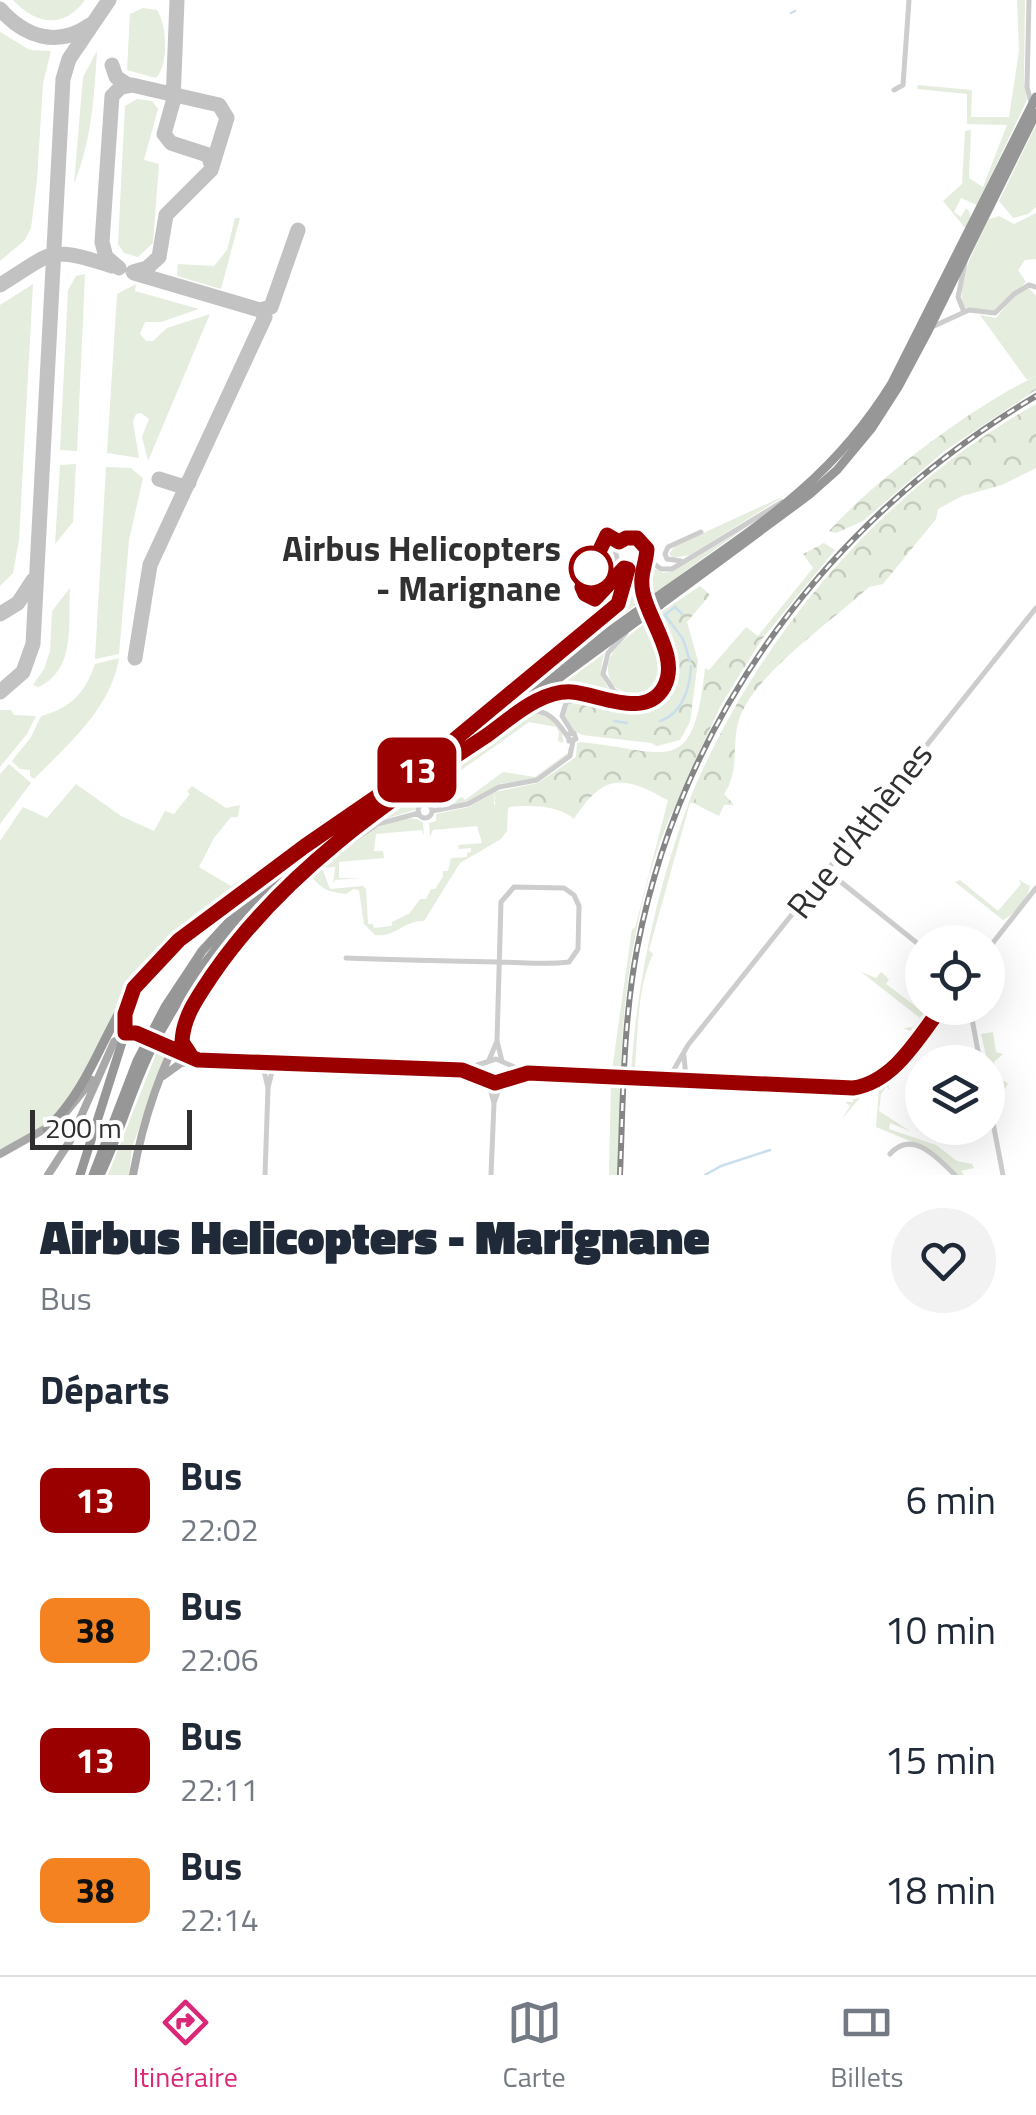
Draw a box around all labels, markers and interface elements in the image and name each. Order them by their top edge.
place label: Airbus Helicopters - Marignane [282,521,561,615]
marker: Airbus Helicopters - Marignane [570,547,612,589]
street label: Rue d'Athènes [773,730,945,930]
line badge: 13 [372,738,462,802]
text: 13 [397,743,437,797]
map controls [905,925,1005,1145]
button: locate [905,925,1005,1025]
button: layers [905,1045,1005,1145]
scale bar [30,1105,192,1150]
text: 200 m [45,1106,122,1149]
text: Airbus Helicopters - Marignane [40,1200,710,1273]
button: heart [891,1208,996,1313]
text: Bus [40,1274,92,1322]
text: Départs [40,1361,170,1419]
text: Bus [180,1447,242,1505]
text: 6 min [906,1471,996,1529]
text: 13 [75,1473,115,1527]
text: 22:02 [180,1505,259,1553]
text: Bus [180,1577,242,1635]
text: 10 min [885,1601,996,1659]
text: 38 [75,1603,115,1657]
text: 22:06 [180,1635,259,1683]
text: Bus [180,1707,242,1765]
text: 15 min [885,1731,996,1789]
text: 13 [75,1733,115,1787]
text: 22:11 [180,1765,259,1813]
text: Bus [180,1837,242,1895]
text: 18 min [885,1861,996,1919]
text: 38 [75,1863,115,1917]
text: 22:14 [180,1895,259,1943]
tab: Itinéraire [132,1995,238,2098]
tab: Carte [503,1995,566,2098]
tab: Billets [830,1995,904,2098]

